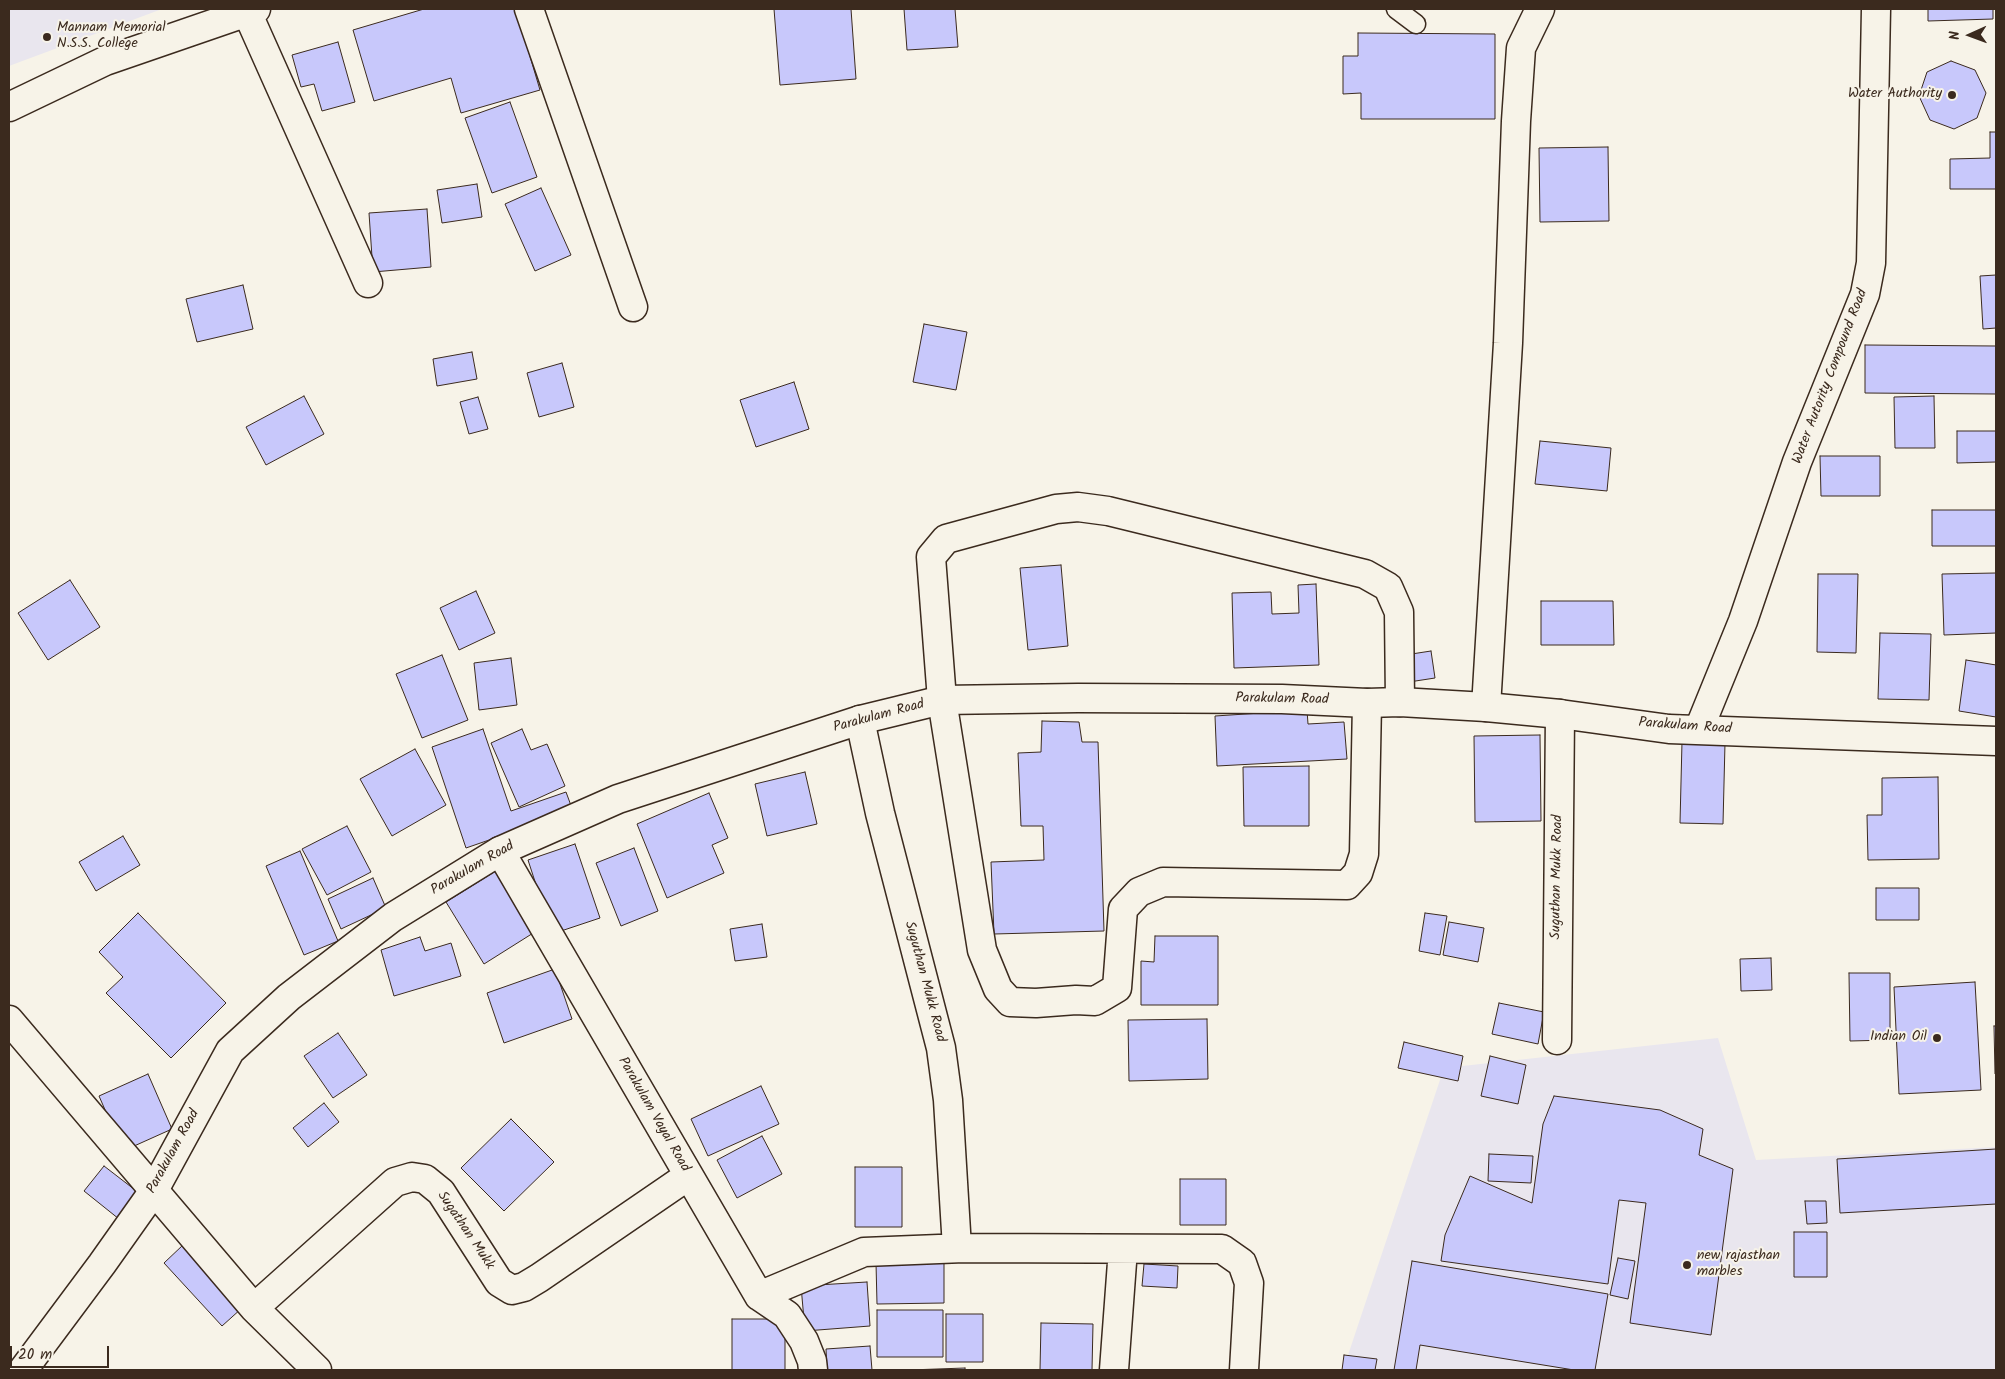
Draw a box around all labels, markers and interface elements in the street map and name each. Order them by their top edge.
north arrow [1945,10,1995,60]
place label: Mannam Memorial N.S.S. College [57,21,166,54]
marker: Mannam Memorial N.S.S. College [41,31,53,43]
text: N [1944,31,1966,40]
place label: Water Authority [1848,87,1942,103]
marker: Water Authority [1946,89,1958,101]
street label: Water Autority Compound Road [1790,287,1872,467]
street label: Parakulam Road [1235,691,1329,709]
street label: Parakulam Road [832,697,926,737]
street label: Parakulam Road [1638,715,1732,739]
street label: Suguthan Mukk Road [1549,815,1567,939]
street label: Parakulam Road [428,838,518,900]
street label: Suguthan Mukk Road [900,920,948,1044]
place label: Indian Oil [1870,1030,1927,1046]
marker: Indian Oil [1931,1032,1943,1044]
street label: Parakulam Vayal Road [613,1055,693,1175]
street label: Parakulam Road [144,1107,204,1197]
street label: Sugathan Mukk [433,1189,497,1273]
place label: new rajasthan marbles [1697,1249,1780,1282]
marker: new rajasthan marbles [1681,1259,1693,1271]
scale bar [12,1336,111,1368]
text: 20 m [18,1343,52,1367]

